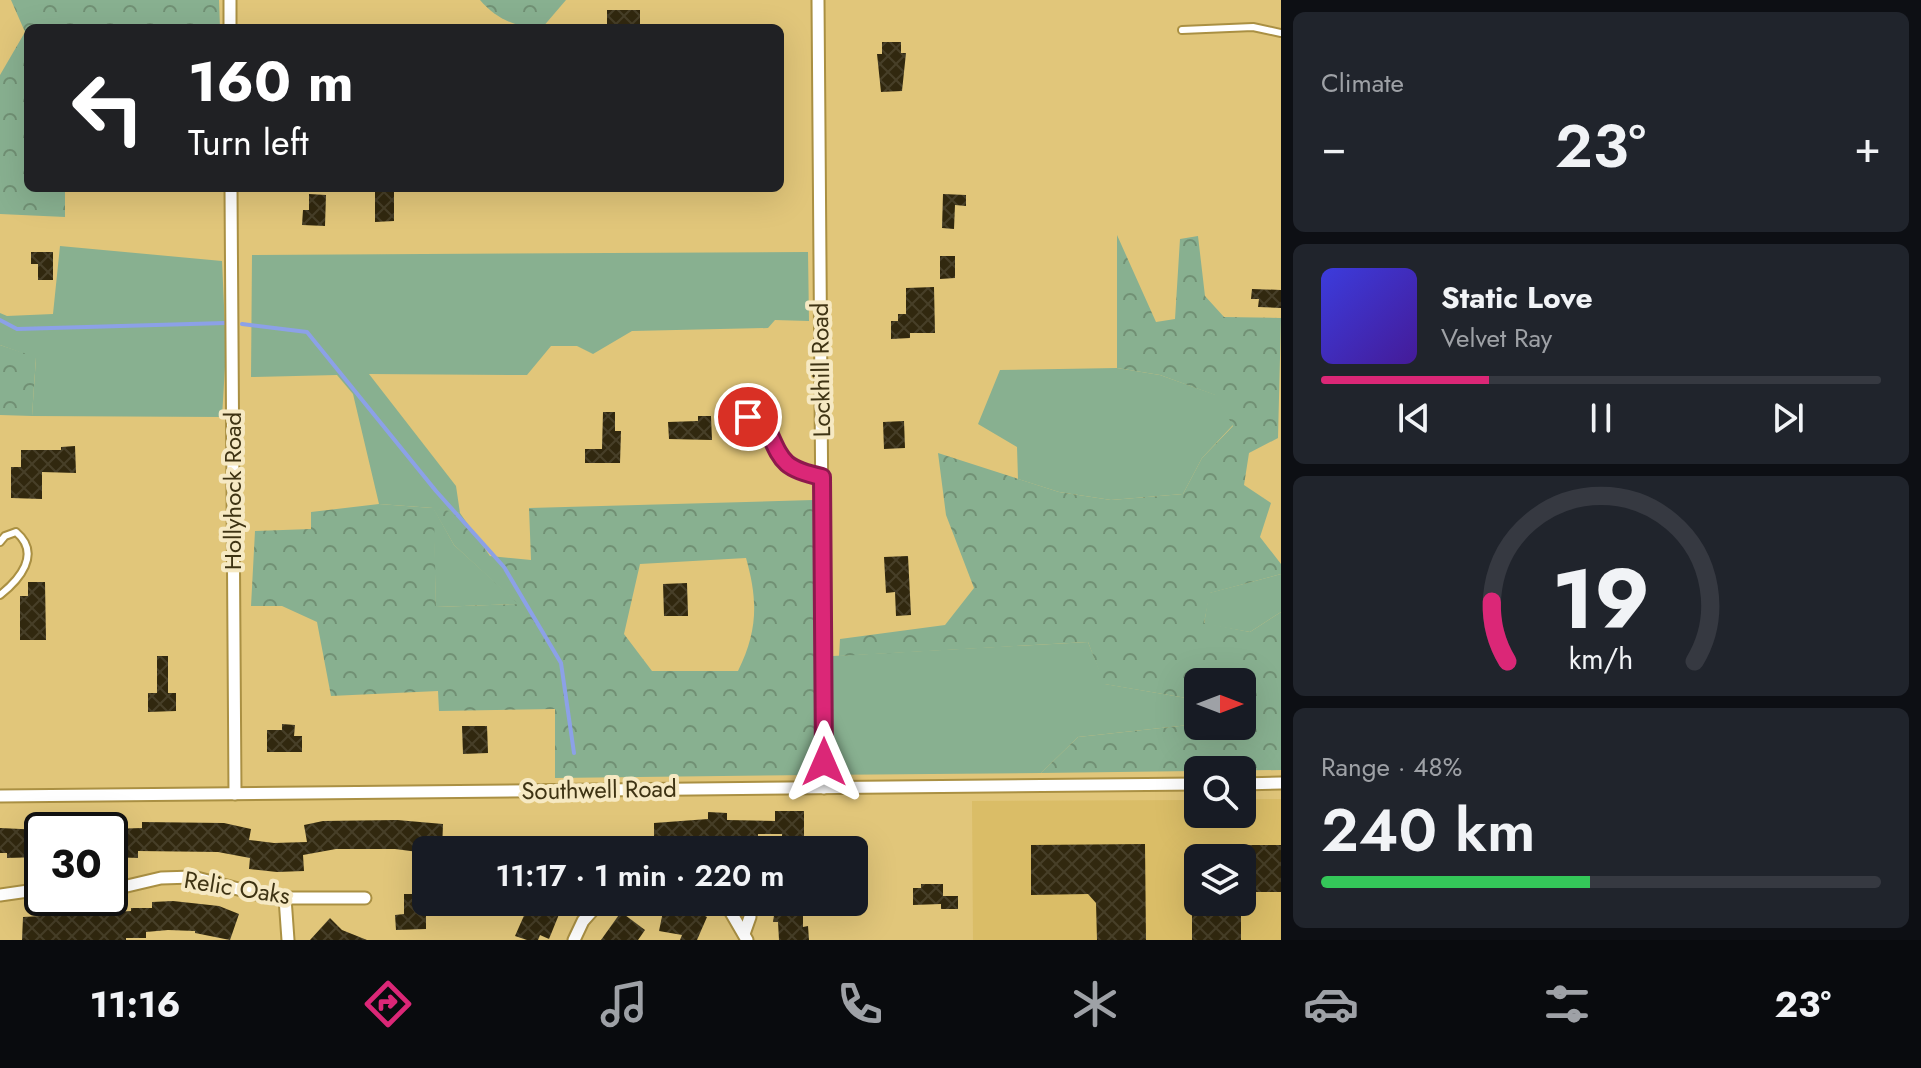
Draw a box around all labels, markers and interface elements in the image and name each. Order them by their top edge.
text: 160 m [188,41,354,122]
icon: left [56,56,160,160]
text: Climate [1321,64,1404,102]
text: 23° [1555,103,1646,190]
text: − [1321,115,1347,179]
text: + [1854,115,1881,179]
text: Turn left [188,116,309,168]
text: Static Love [1441,276,1593,319]
street label: Lockhill Road [802,302,839,438]
text: Velvet Ray [1441,319,1552,357]
pin [714,383,782,451]
icon: arrive [726,395,770,439]
icon: previous [1392,396,1436,440]
icon: pause [1579,396,1623,440]
icon: next [1766,396,1810,440]
street label: Hollyhock Road [215,412,250,570]
text: 19 [1552,539,1650,659]
text: km/h [1569,638,1633,680]
north arrow [1184,668,1256,740]
map controls [1184,668,1256,916]
position arrow [782,720,866,804]
text: Range · 48% [1321,748,1462,786]
button: search [1184,756,1256,828]
street label: Southwell Road [521,771,677,808]
text: 240 km [1321,787,1536,874]
speed limit sign: 30 [24,812,128,916]
button: layers [1184,844,1256,916]
text: 11:17 · 1 min · 220 m [495,854,785,897]
street label: Relic Oaks [182,862,293,913]
icon: directions [360,976,416,1032]
icon: music [596,976,652,1032]
icon: phone [832,976,888,1032]
icon: climate [1067,976,1123,1032]
icon: car [1303,976,1359,1032]
icon: filters [1539,976,1595,1032]
text: 11:16 [90,978,181,1030]
text: 23° [1774,978,1831,1030]

